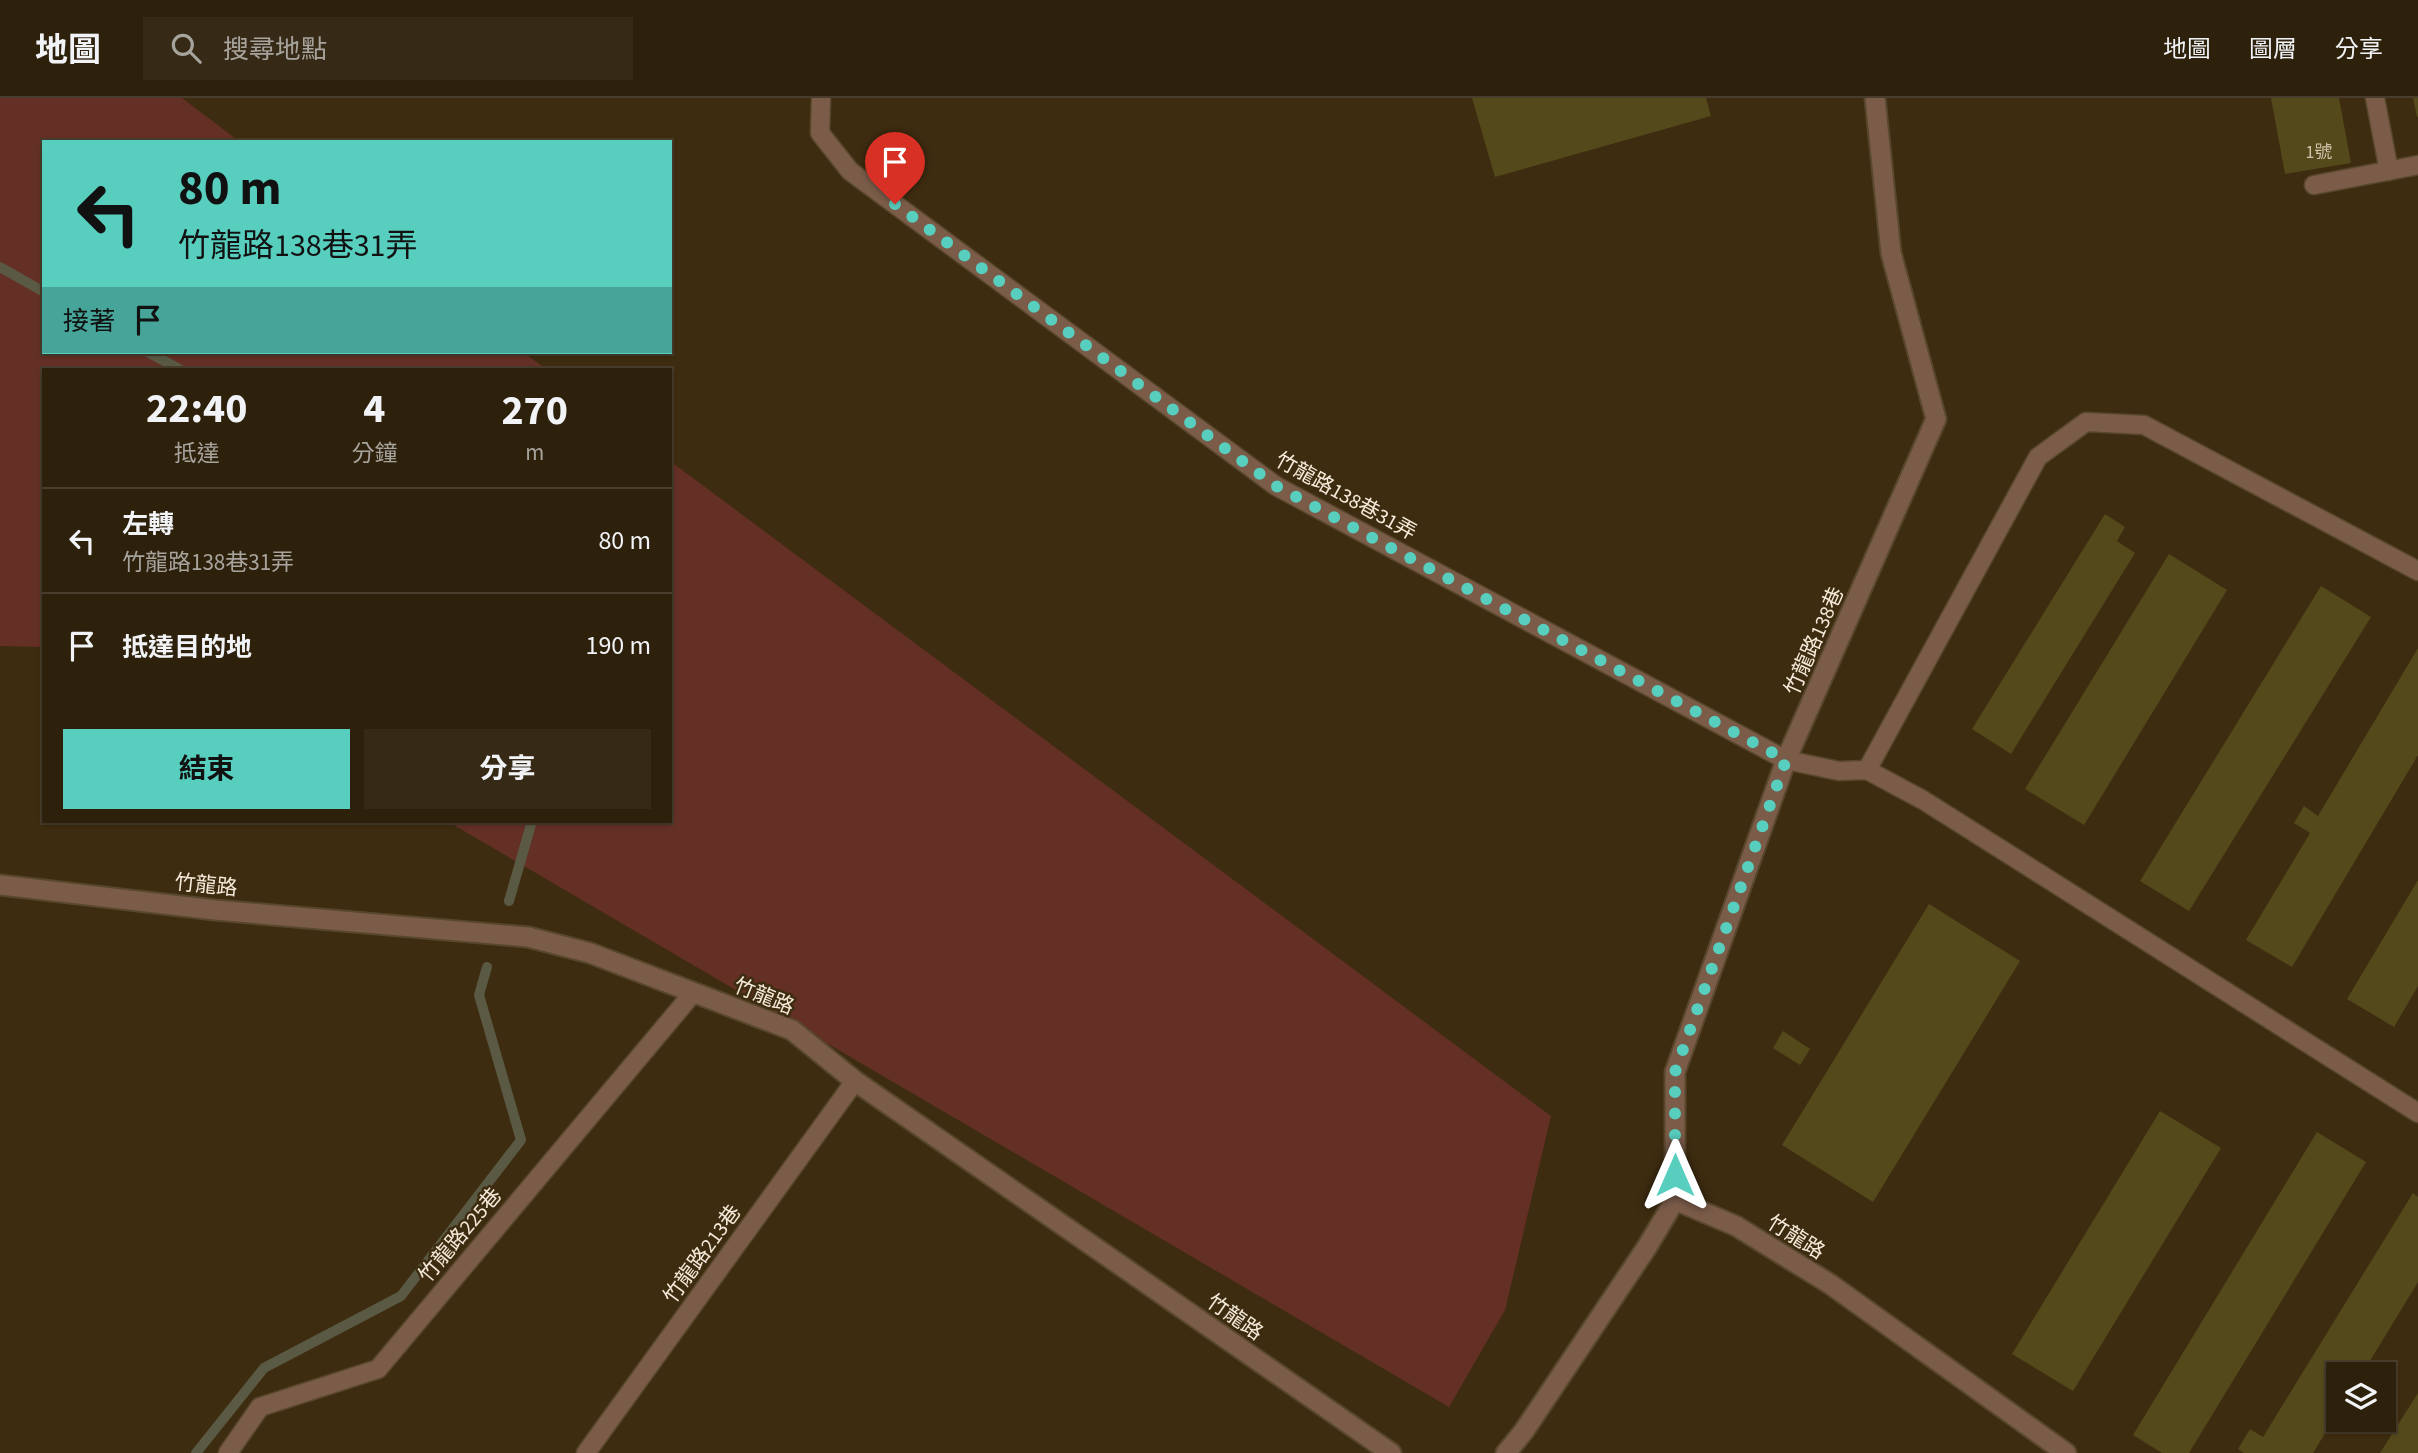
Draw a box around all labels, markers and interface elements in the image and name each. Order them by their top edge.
search box [143,17,633,80]
text: 地圖 [35,27,101,74]
icon: search [167,29,205,67]
text: 搜尋地點 [223,31,327,68]
text: 地圖 [2163,32,2211,67]
text: 圖層 [2249,32,2297,67]
text: 分享 [2335,32,2383,67]
pin [865,132,925,204]
house number: 1號 [2306,140,2332,165]
icon: arrive [876,143,914,181]
text: 80 m [178,154,282,224]
icon: left [63,168,154,259]
text: 竹龍路138巷31弄 [178,223,418,269]
icon: arrive [129,301,167,339]
text: 接著 [63,303,115,340]
text: 22:40 [146,379,247,439]
text: 4 [363,379,385,439]
text: 270 [501,381,568,441]
text: m [525,436,544,469]
text: 抵達 [174,437,220,470]
text: 分鐘 [351,437,397,470]
street label: 竹龍路138巷31弄 [1270,445,1422,547]
text: 左轉 [122,506,174,543]
icon: left [63,522,101,560]
text: 80 m [598,522,651,559]
text: 竹龍路138巷31弄 [122,546,294,579]
street label: 竹龍路138巷 [1777,582,1851,700]
icon: arrive [63,627,101,665]
text: 190 m [585,627,651,664]
text: 抵達目的地 [122,629,252,666]
button: 結束 [63,729,350,809]
button: 分享 [364,729,651,809]
street label: 竹龍路 [173,867,239,903]
street label: 竹龍路 [729,970,799,1022]
position arrow [1638,1138,1712,1212]
street label: 竹龍路225巷 [411,1181,509,1289]
street label: 竹龍路213巷 [656,1199,748,1309]
street label: 竹龍路 [1761,1208,1831,1266]
street label: 竹龍路 [1201,1287,1269,1347]
map controls [2326,1362,2396,1432]
button: layers [2326,1362,2396,1432]

